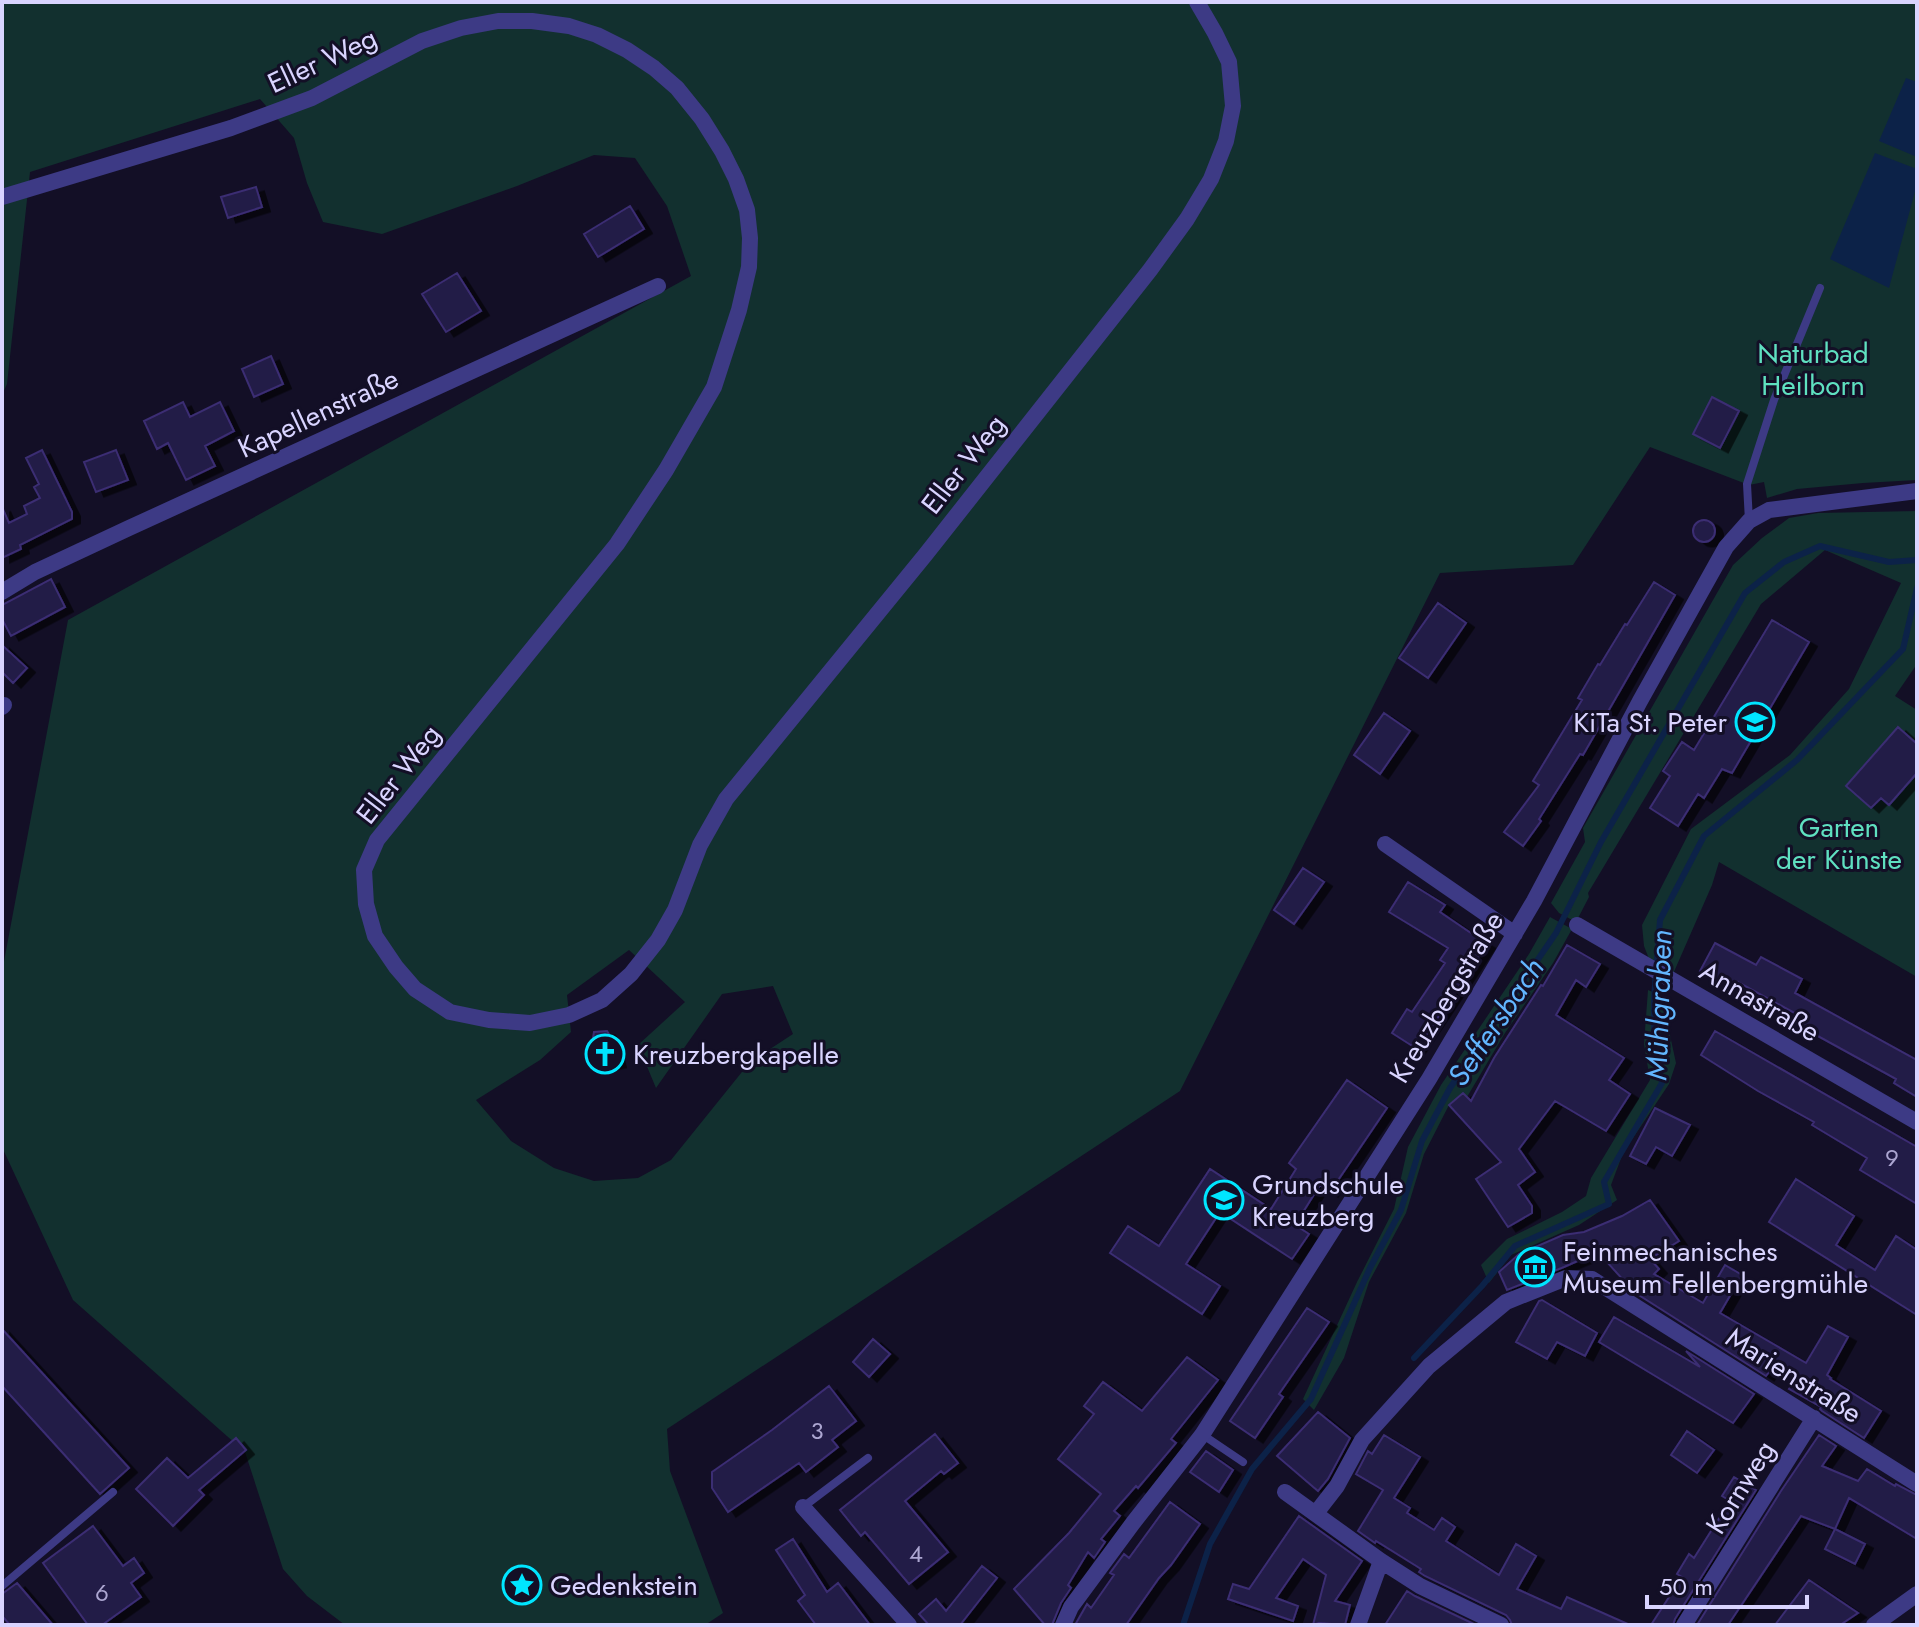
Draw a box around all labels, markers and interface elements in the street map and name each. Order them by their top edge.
street label: Eller Weg [261,17,384,104]
park label: Naturbad Heilborn [1757,333,1869,406]
street label: Kapellenstraße [231,358,405,469]
street label: Eller Weg [911,406,1015,523]
school or university icon: KiTa St. Peter [1734,701,1776,743]
place label: KiTa St. Peter [1573,702,1727,743]
street label: Eller Weg [346,716,450,833]
park label: Garten der Künste [1776,807,1902,880]
street label: Kreuzbergstraße [1379,904,1514,1091]
water label: Mühlgraben [1634,929,1683,1081]
water label: Seffersbach [1437,949,1554,1095]
street label: Annastraße [1692,951,1827,1052]
church icon: Kreuzbergkapelle [584,1033,626,1075]
place label: Kreuzbergkapelle [633,1034,839,1075]
house number: 9 [1885,1140,1899,1175]
place label: Grundschule Kreuzberg [1252,1164,1404,1237]
school or university icon: Grundschule Kreuzberg [1203,1179,1245,1221]
place label: Feinmechanisches Museum Fellenbergmühle [1563,1231,1868,1304]
museum icon: Feinmechanisches Museum Fellenbergmühle [1514,1246,1556,1288]
street label: Marienstraße [1718,1317,1870,1433]
house number: 3 [810,1413,824,1448]
street label: Kornweg [1696,1433,1785,1542]
house number: 4 [909,1536,923,1571]
scale bar [1647,1559,1807,1609]
place icon: Gedenkstein [501,1564,543,1606]
place label: Gedenkstein [550,1565,698,1606]
text: 50 m [1659,1569,1713,1604]
house number: 6 [95,1575,109,1610]

